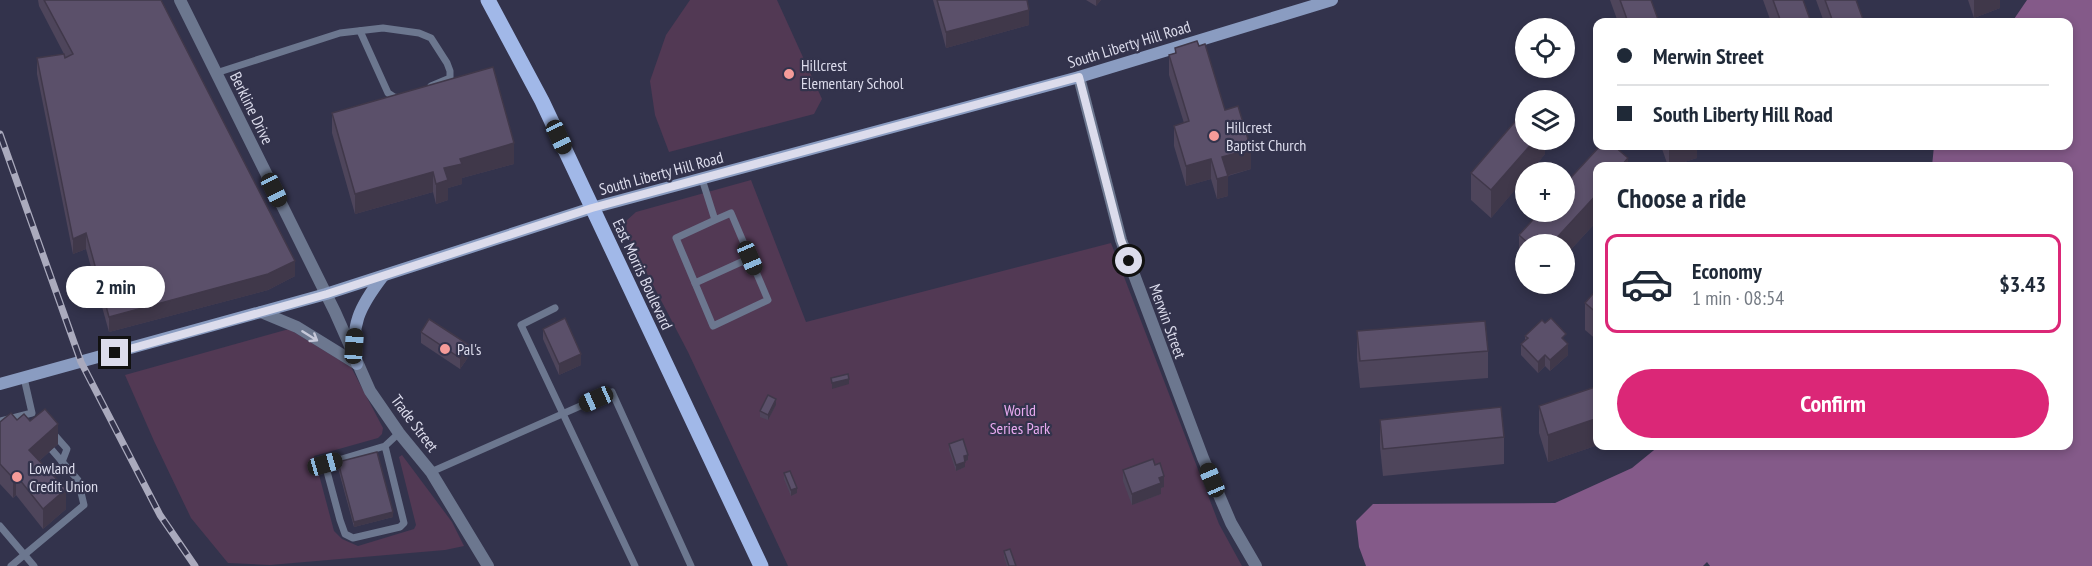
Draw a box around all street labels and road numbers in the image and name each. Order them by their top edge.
street label: South Liberty Hill Road [1065,16,1193,72]
street label: Berkline Drive [226,69,278,147]
street label: South Liberty Hill Road [597,147,725,199]
street label: East Morris Boulevard [609,215,677,333]
street label: Merwin Street [1145,281,1191,361]
street label: Trade Street [387,390,443,456]

